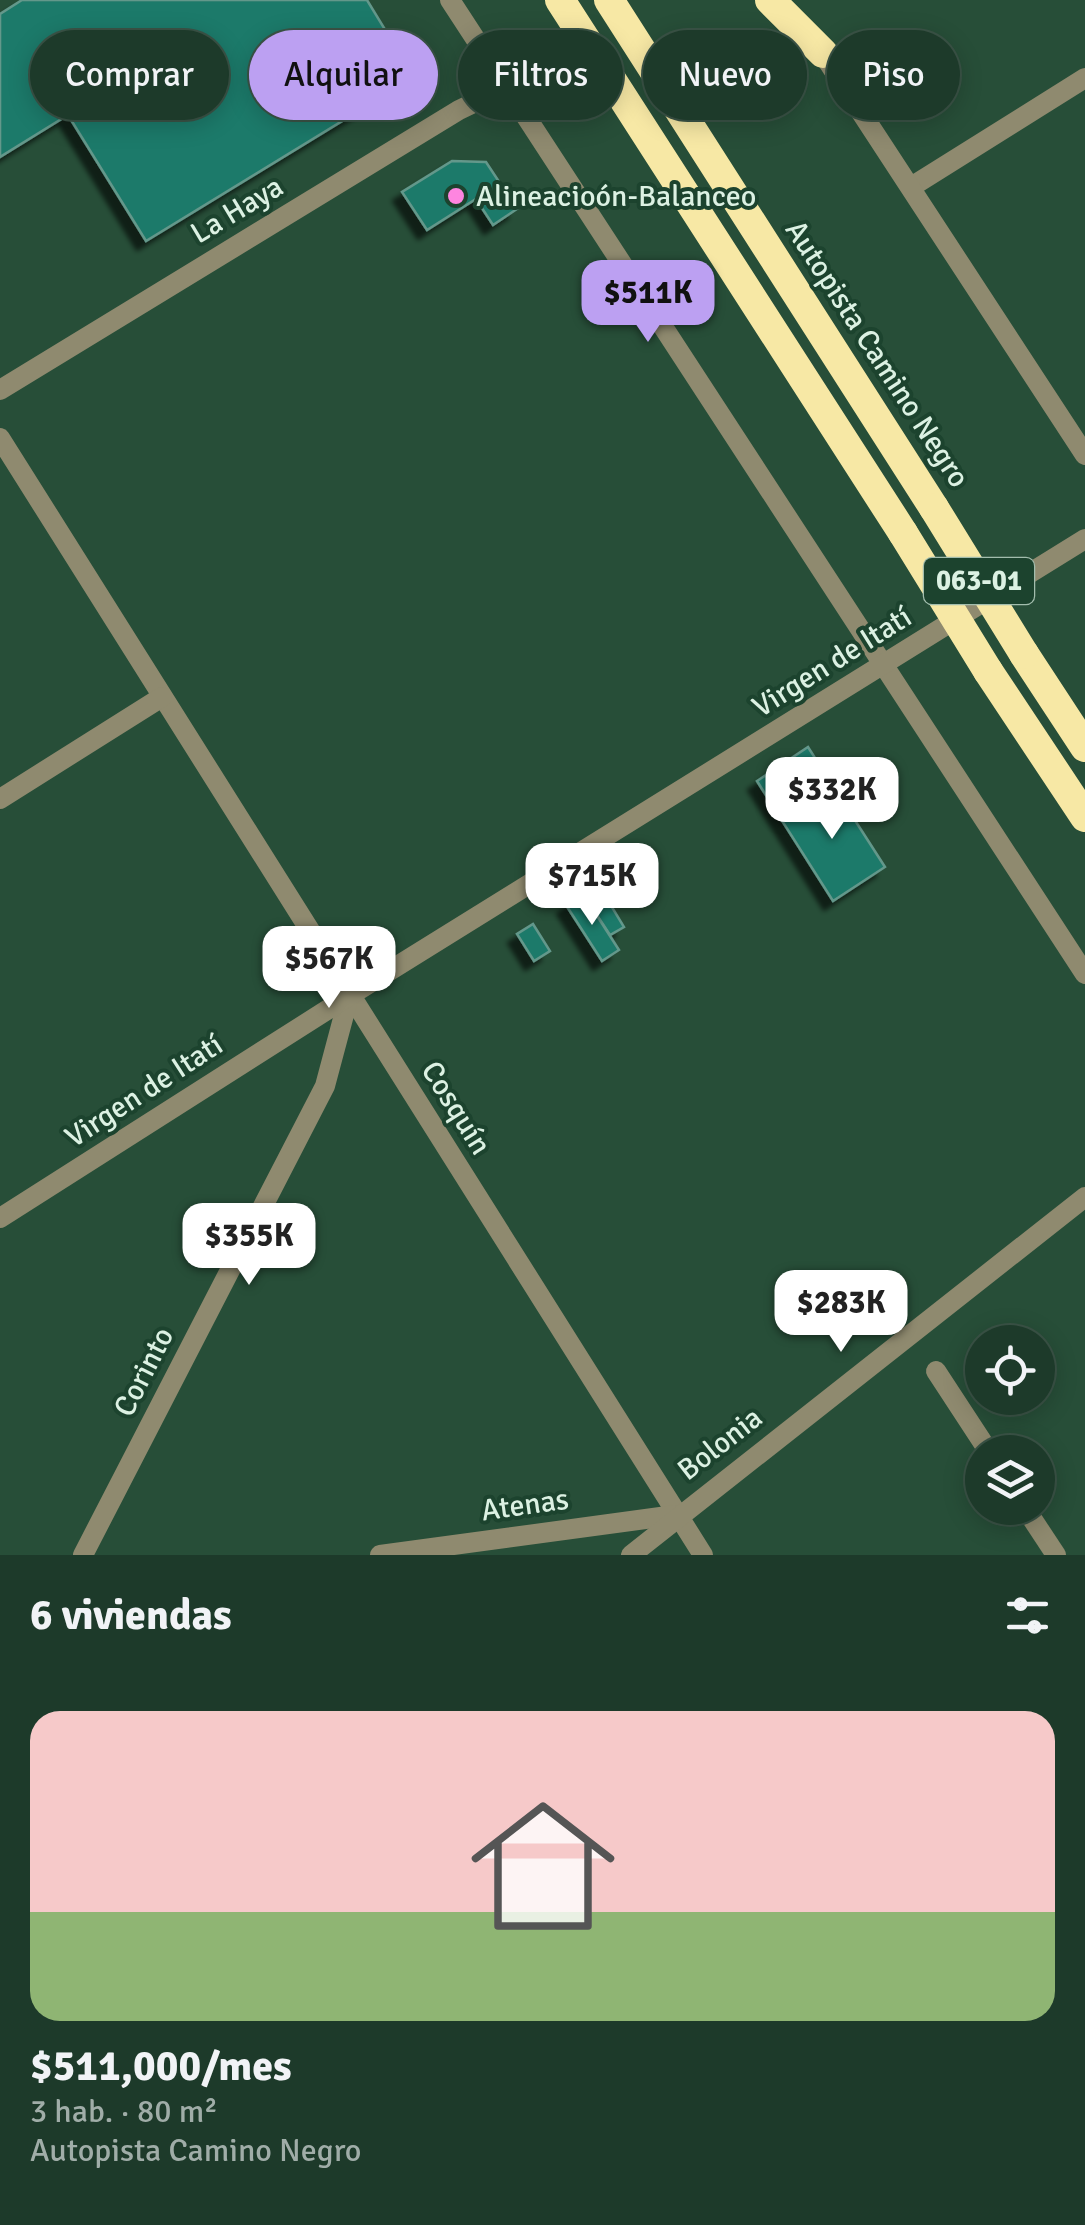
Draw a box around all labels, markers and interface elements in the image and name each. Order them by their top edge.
chip: Comprar [30,30,229,120]
chip: Alquilar [249,30,438,120]
chip: Filtros [458,30,623,120]
chip: Nuevo [643,30,807,120]
chip: Piso [827,30,960,120]
street label: La Haya [184,168,290,252]
place label: Alineacioón-Balanceo [476,178,756,215]
marker: Alineacioón-Balanceo [445,185,467,207]
street label: Autopista Camino Negro [777,214,977,494]
pin: $511K [578,260,718,345]
text: $511K [604,273,692,312]
road number: 063-01 [924,558,1034,604]
street label: Virgen de Itatí [746,598,918,726]
pin: $332K [762,757,902,842]
text: $332K [788,770,876,809]
pin: $715K [522,843,662,928]
text: $715K [548,856,636,895]
pin: $567K [259,926,399,1011]
text: $567K [285,939,373,978]
street label: Virgen de Itatí [58,1026,230,1156]
street label: Cosquín [413,1054,499,1162]
pin: $355K [179,1203,319,1288]
text: $355K [205,1216,293,1255]
pin: $283K [771,1270,911,1355]
text: $283K [797,1283,885,1322]
street label: Corinto [106,1321,182,1423]
map controls [965,1325,1055,1525]
button: locate [965,1325,1055,1415]
street label: Bolonia [670,1399,770,1489]
button: layers [965,1435,1055,1525]
street label: Atenas [479,1481,571,1529]
icon: filters [1000,1588,1055,1643]
text: 6 viviendas [30,1590,232,1641]
icon: home [453,1776,633,1956]
text: $511,000/mes [30,2041,292,2092]
text: 3 hab. · 80 m² [30,2092,218,2131]
text: Autopista Camino Negro [30,2131,361,2170]

